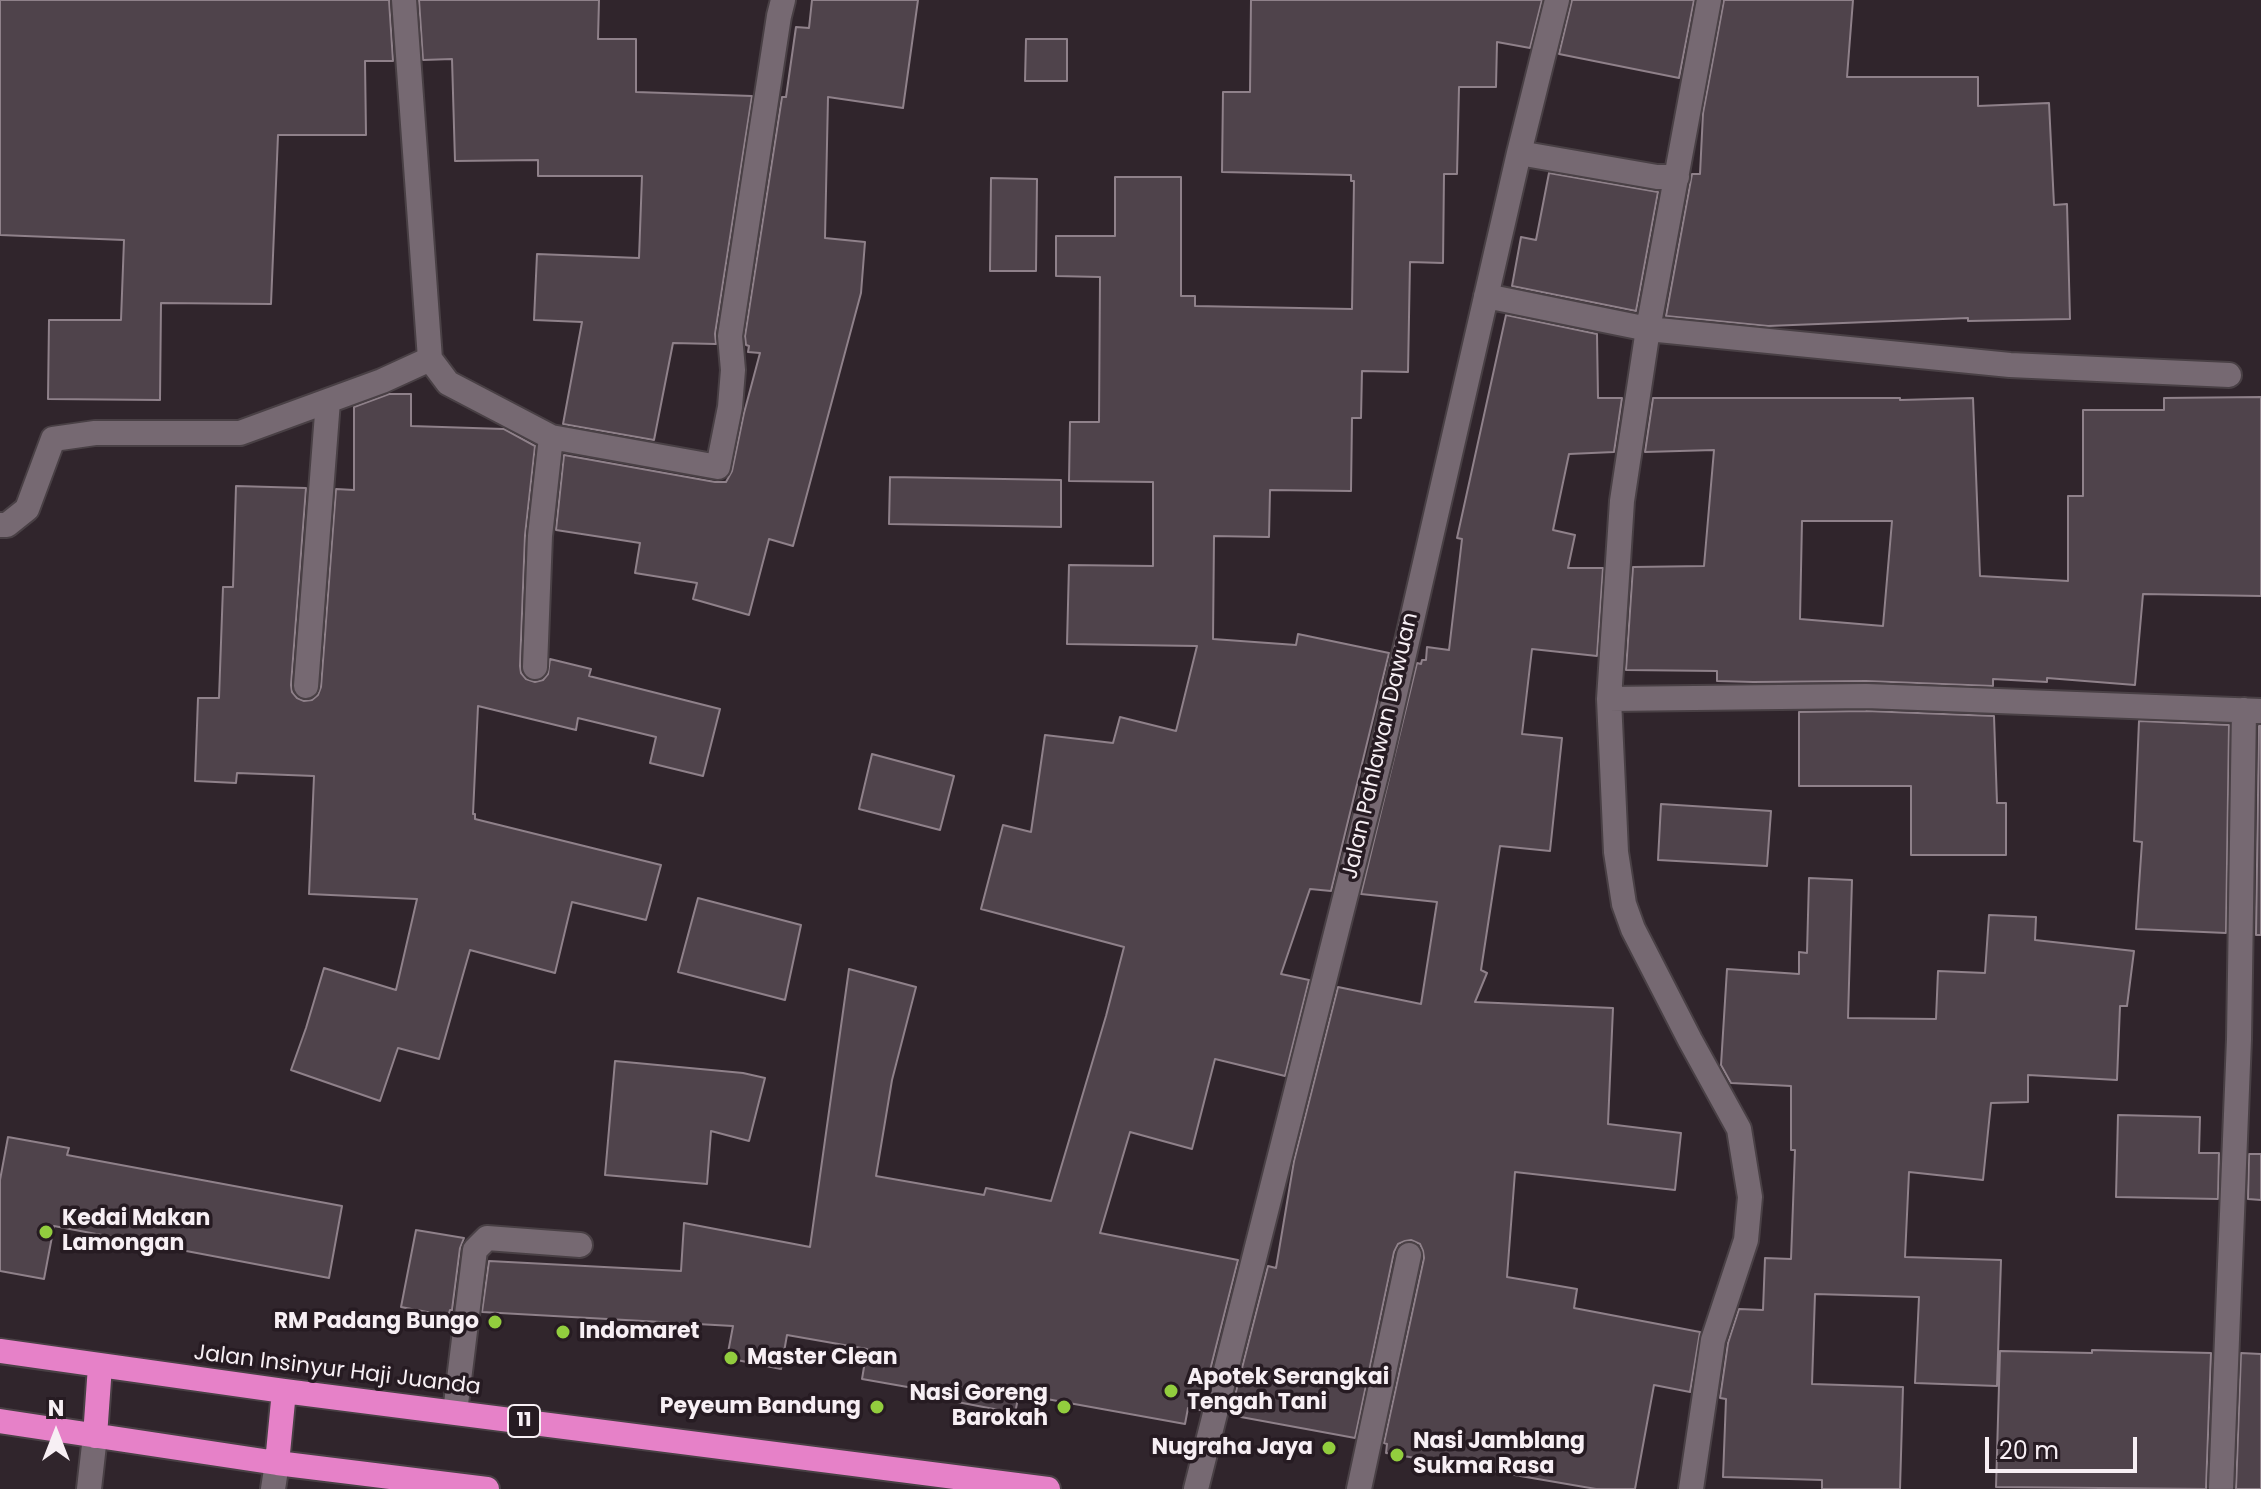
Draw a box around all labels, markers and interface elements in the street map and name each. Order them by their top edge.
street label: Jalan Pahlawan Dawuan [1337,610,1425,882]
place label: Kedai Makan Lamongan [62,1206,210,1258]
marker: Kedai Makan Lamongan [37,1223,55,1241]
place label: RM Padang Bungo [274,1309,479,1335]
marker: RM Padang Bungo [486,1313,504,1331]
place label: Indomaret [579,1319,699,1345]
marker: Indomaret [554,1323,572,1341]
street label: Jalan Insinyur Haji Juanda [192,1340,482,1402]
place label: Master Clean [747,1345,898,1371]
marker: Master Clean [722,1349,740,1367]
place label: Apotek Serangkai Tengah Tani [1187,1365,1389,1416]
place label: Nasi Goreng Barokah [910,1381,1048,1432]
marker: Apotek Serangkai Tengah Tani [1162,1382,1180,1400]
north arrow [16,1393,96,1473]
text: N [48,1393,64,1424]
place label: Peyeum Bandung [660,1394,861,1420]
marker: Peyeum Bandung [868,1398,886,1416]
marker: Nasi Goreng Barokah [1055,1398,1073,1416]
road number: 11 [508,1405,540,1437]
scale bar [1989,1421,2141,1471]
place label: Nasi Jamblang Sukma Rasa [1413,1429,1585,1480]
text: 20 m [1999,1434,2059,1467]
place label: Nugraha Jaya [1151,1435,1313,1461]
marker: Nugraha Jaya [1320,1439,1338,1457]
marker: Nasi Jamblang Sukma Rasa [1388,1446,1406,1464]

